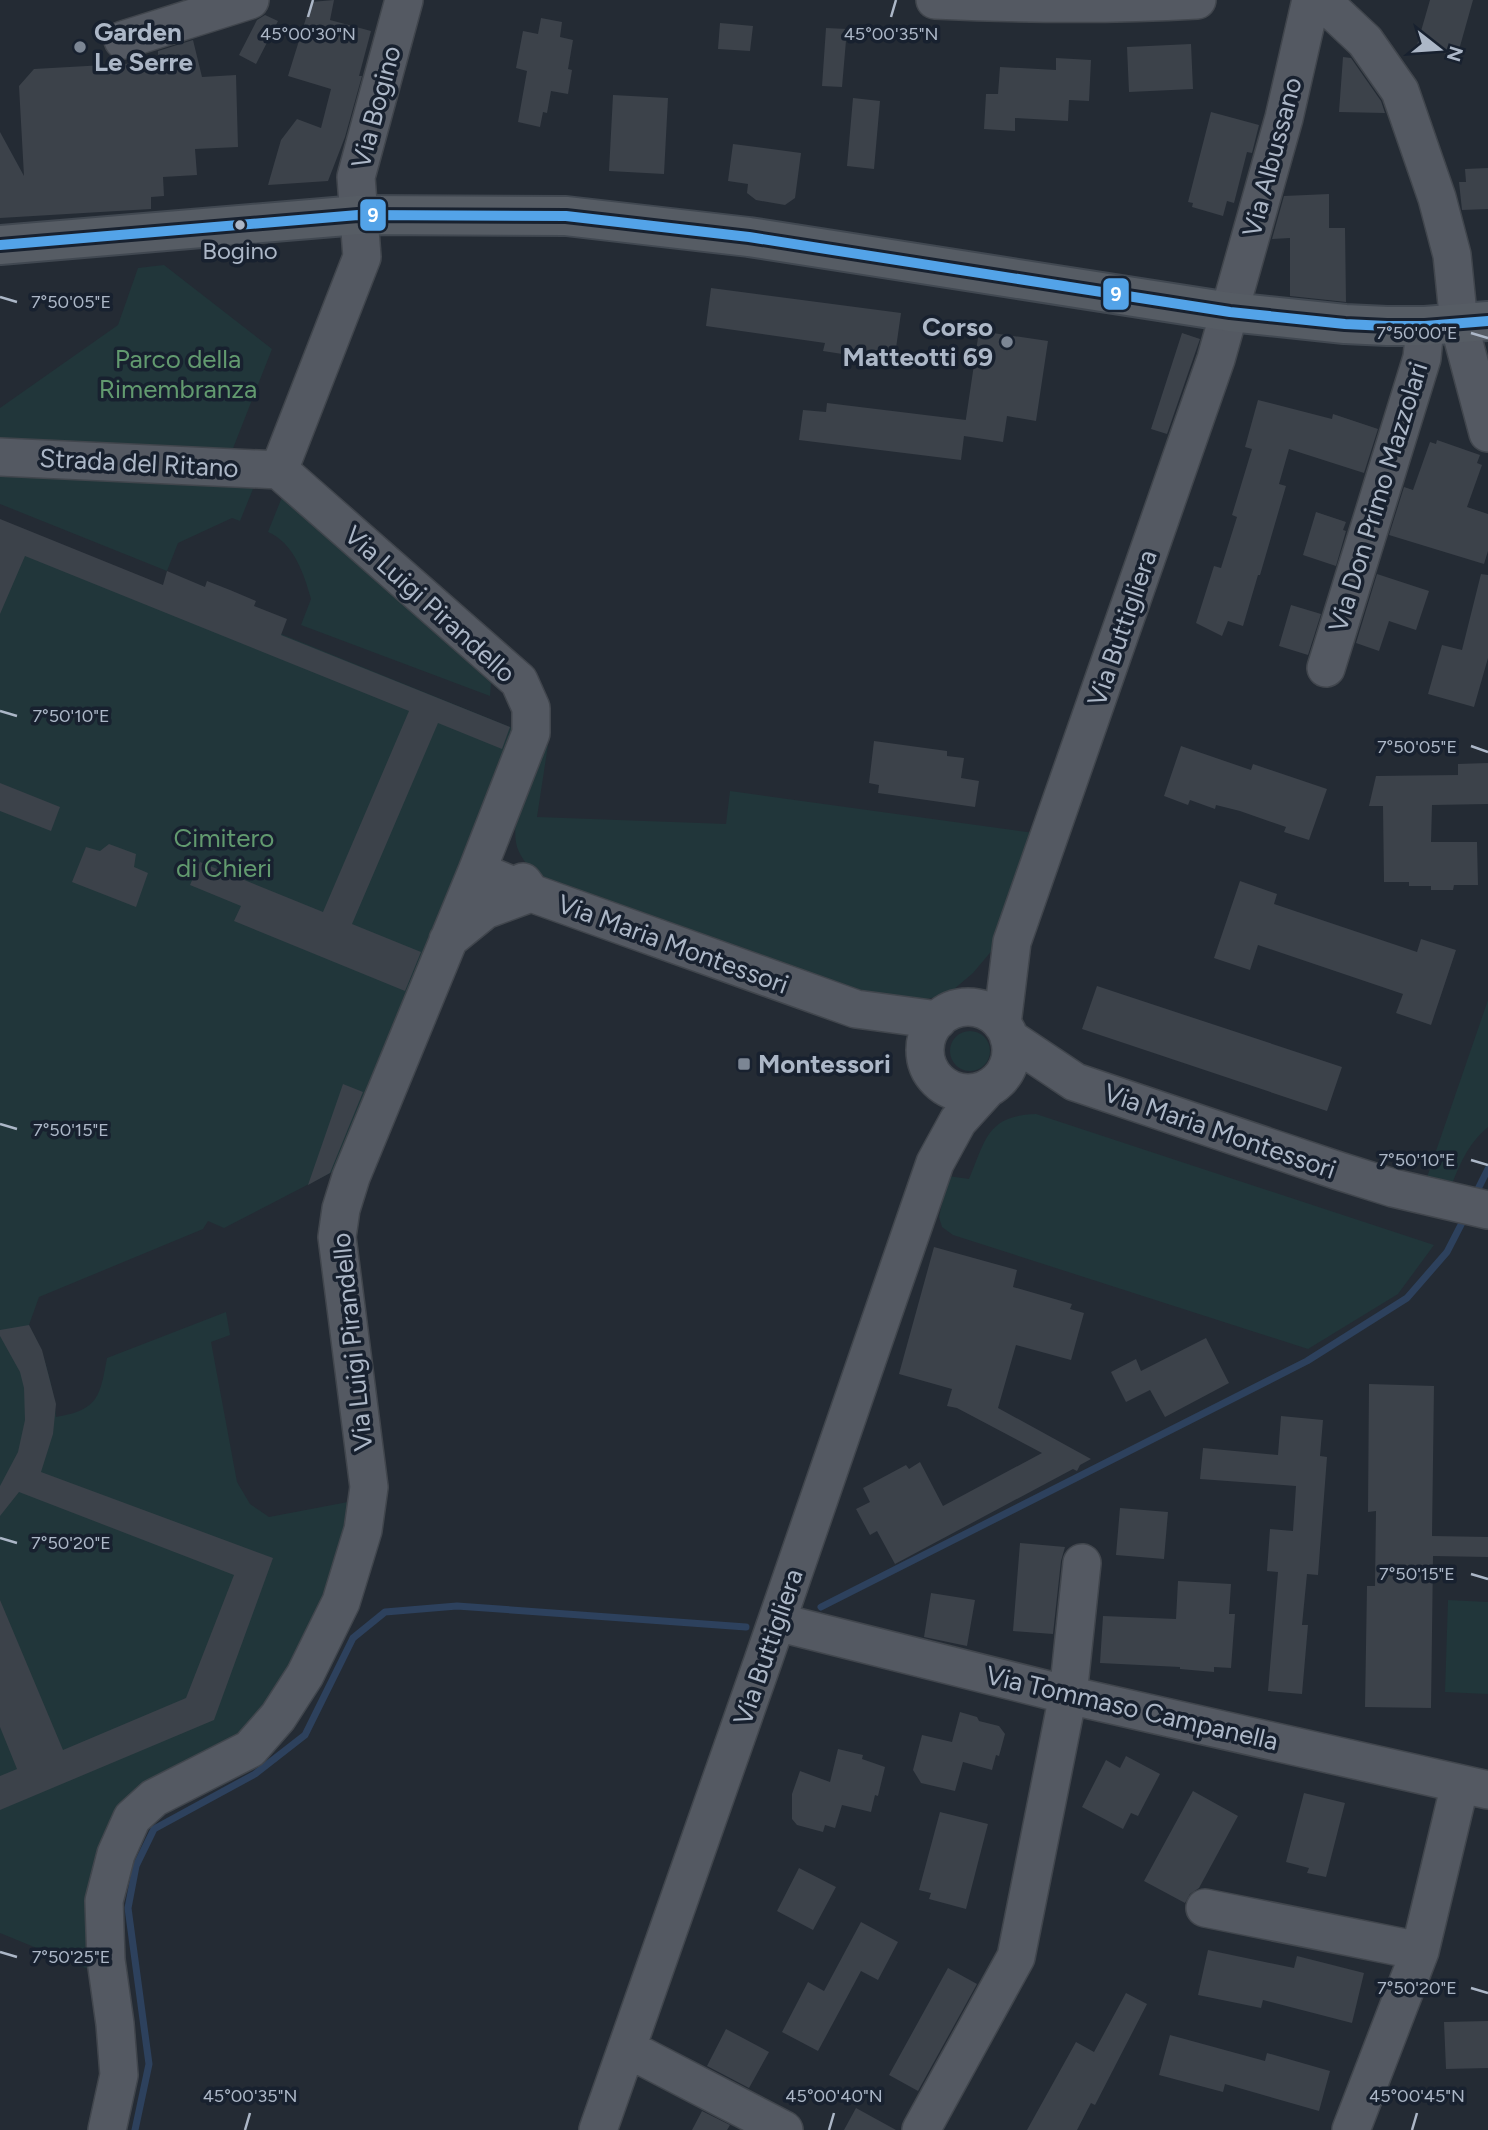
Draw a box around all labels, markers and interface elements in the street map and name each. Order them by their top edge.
north arrow [1404,14,1474,84]
place label: Garden Le Serre [94,16,193,78]
text: 45°00'30"N [260,23,356,45]
text: 45°00'35"N [844,23,938,45]
marker: Garden Le Serre [72,39,88,55]
street label: Via Bogino [344,42,408,172]
text: N [1442,43,1468,64]
street label: Via Albussano [1235,74,1309,240]
line badge: 9 [359,198,387,232]
text: 9 [367,204,379,227]
marker: Bogino [233,218,247,232]
place label: Bogino [202,236,278,265]
line badge: 9 [1102,277,1130,311]
text: 9 [1110,283,1122,306]
text: 7°50'05"E [31,291,111,313]
place label: Corso Matteotti 69 [843,311,993,373]
text: 7°50'00"E [1376,322,1458,344]
marker: Corso Matteotti 69 [999,334,1015,350]
park label: Parco della Rimembranza [99,343,257,405]
street label: Via Don Primo Mazzolari [1322,358,1434,636]
street label: Strada del Ritano [39,442,239,484]
street label: Via Luigi Pirandello [338,519,522,689]
street label: Via Buttigliera [1080,546,1164,710]
text: 7°50'10"E [32,705,110,727]
text: 7°50'05"E [1377,736,1457,758]
park label: Cimitero di Chieri [174,822,274,884]
street label: Via Maria Montessori [553,887,793,1001]
place label: Montessori [758,1048,891,1080]
marker: Montessori [736,1056,752,1072]
street label: Via Maria Montessori [1100,1076,1340,1186]
text: 7°50'15"E [33,1119,109,1141]
text: 7°50'10"E [1378,1149,1456,1171]
street label: Via Luigi Pirandello [325,1231,379,1453]
text: 7°50'20"E [31,1532,111,1554]
text: 7°50'15"E [1379,1563,1455,1585]
street label: Via Buttigliera [726,1565,810,1729]
street label: Via Tommaso Campanella [983,1659,1281,1757]
text: 7°50'25"E [32,1946,110,1968]
text: 7°50'20"E [1377,1977,1457,1999]
text: 45°00'35"N [203,2085,297,2107]
text: 45°00'40"N [785,2085,883,2107]
text: 45°00'45"N [1369,2085,1465,2107]

